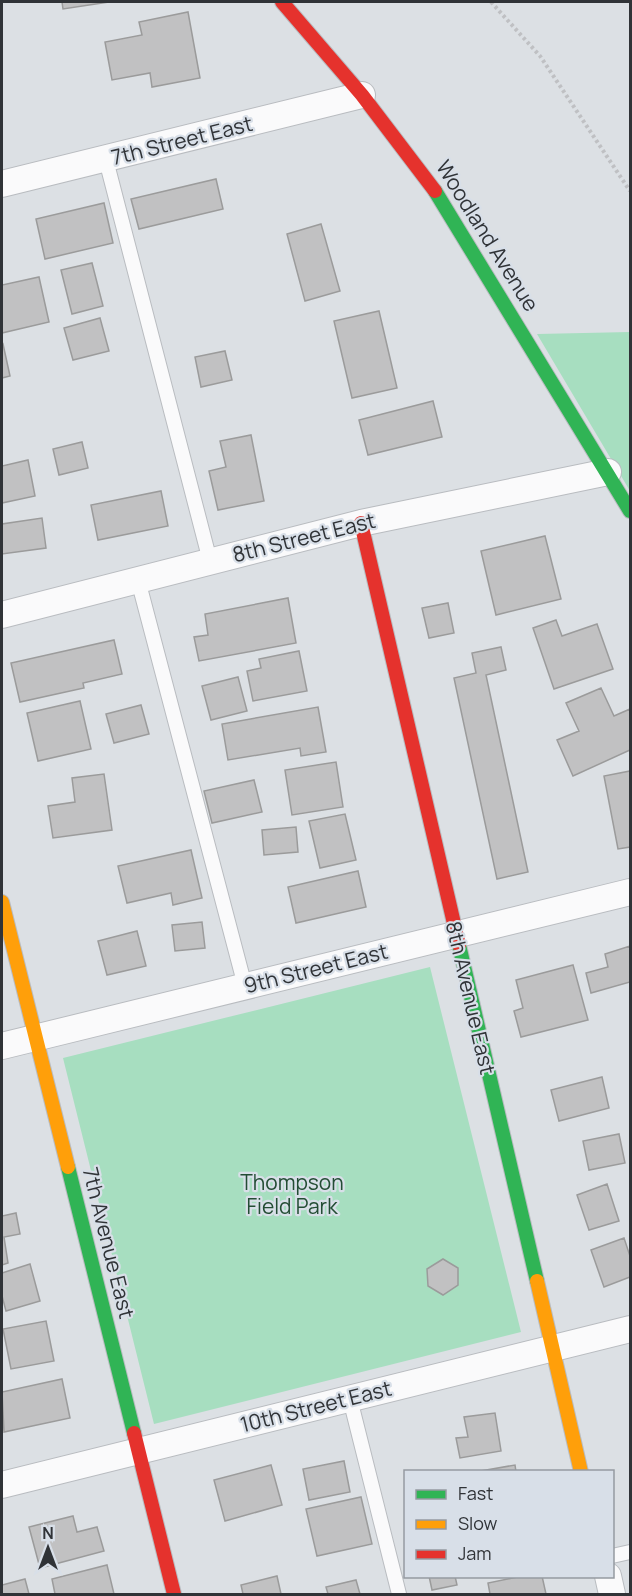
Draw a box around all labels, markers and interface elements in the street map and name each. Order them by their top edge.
street label: 7th Street East [108,109,255,171]
street label: Woodland Avenue [430,155,546,316]
street label: 8th Street East [229,506,378,568]
street label: 8th Avenue East [440,918,502,1077]
street label: 9th Street East [241,937,390,999]
street label: 7th Avenue East [77,1164,141,1321]
park label: Thompson Field Park [240,1168,344,1220]
street label: 10th Street East [237,1374,394,1438]
legend [404,1470,614,1578]
text: Fast [458,1481,493,1505]
text: Slow [458,1511,498,1535]
north arrow [18,1518,78,1578]
text: N [42,1522,54,1544]
text: Jam [458,1541,492,1565]

